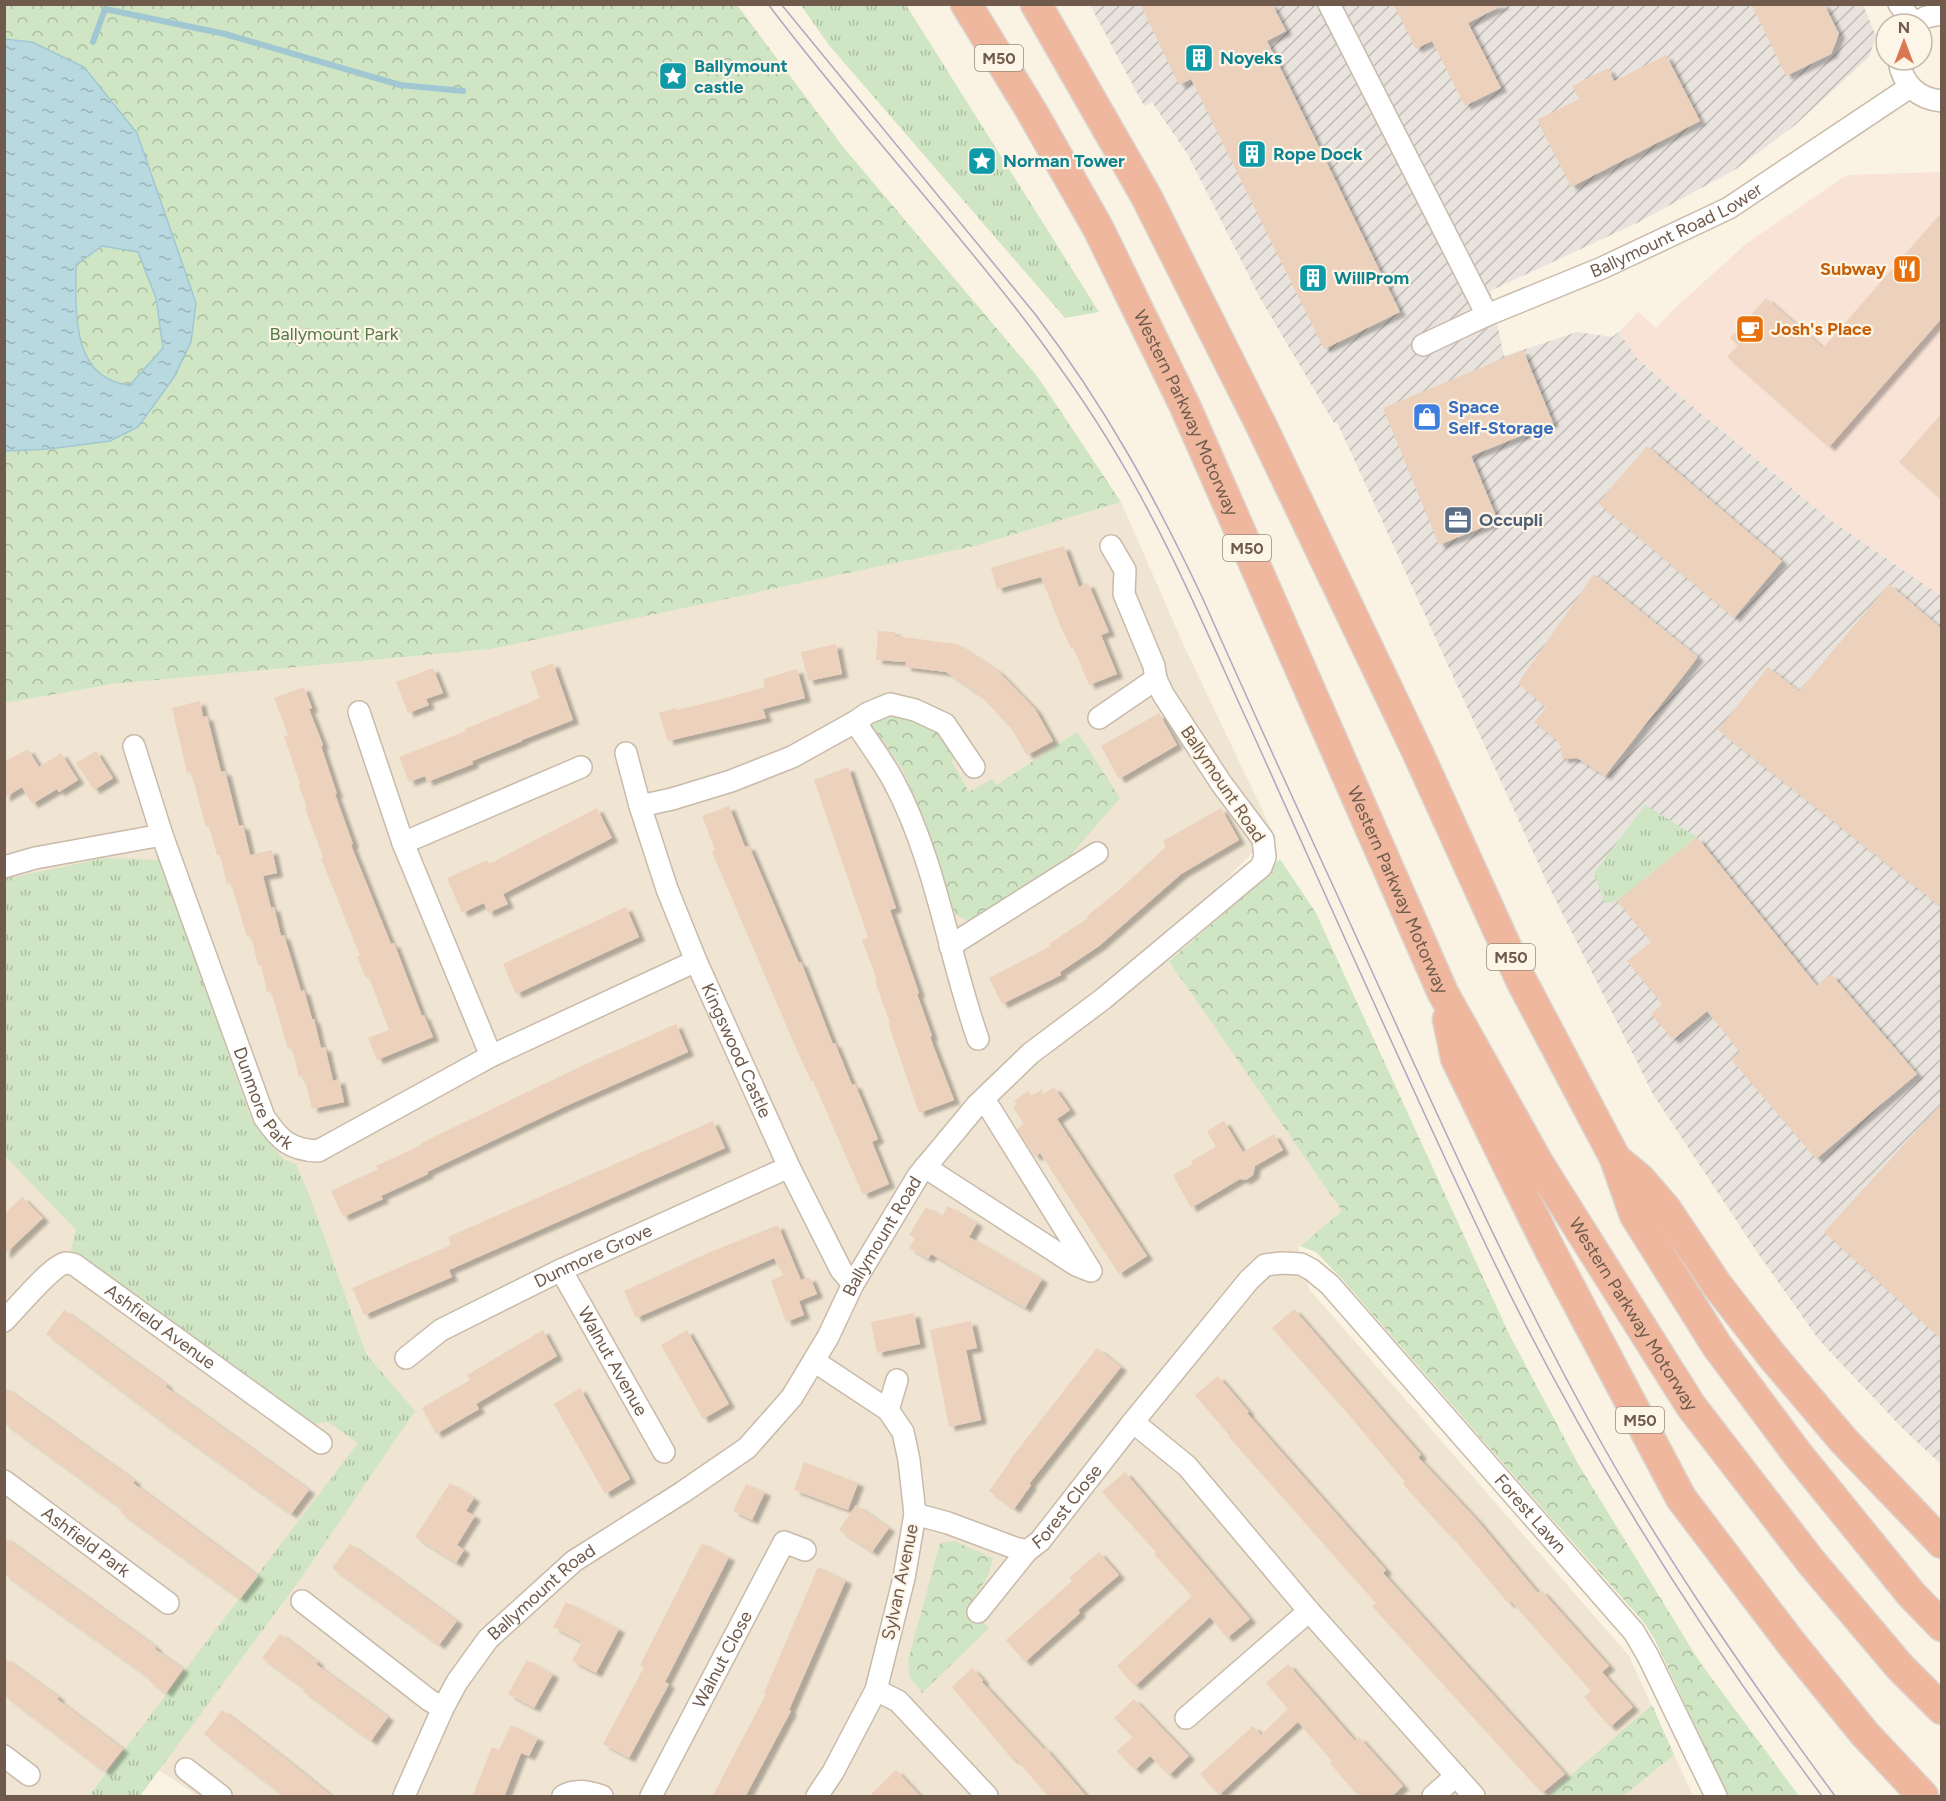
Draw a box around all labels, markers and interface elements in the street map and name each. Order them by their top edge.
north arrow [1874,12,1934,72]
text: N [1898,18,1910,37]
building icon: Noyeks [1183,42,1215,74]
road number: M50 [975,45,1023,71]
place label: Noyeks [1220,47,1283,69]
place label: Ballymount castle [694,55,788,98]
place icon: Ballymount castle [657,60,689,92]
building icon: Rope Dock [1236,138,1268,170]
place label: Rope Dock [1273,143,1363,165]
place icon: Norman Tower [966,145,998,177]
place label: Norman Tower [1003,150,1125,172]
street label: Ballymount Road Lower [1587,178,1766,283]
restaurant icon: Subway [1891,253,1923,285]
place label: Subway [1820,258,1887,280]
building icon: WillProm [1297,262,1329,294]
place label: WillProm [1334,267,1409,289]
street label: Western Parkway Motorway [1129,306,1243,520]
cafe icon: Josh's Place [1734,313,1766,345]
place label: Josh's Place [1771,318,1872,340]
park label: Ballymount Park [270,323,399,345]
place label: Space Self-Storage [1448,396,1553,439]
shop icon: Space Self-Storage [1411,401,1443,433]
office icon: Occupli [1442,504,1474,536]
place label: Occupli [1479,509,1543,531]
road number: M50 [1223,535,1271,561]
street label: Ballymount Road [1176,721,1270,847]
street label: Western Parkway Motorway [1343,783,1453,998]
road number: M50 [1487,944,1535,970]
street label: Kingswood Castle [697,980,776,1121]
street label: Dunmore Park [229,1044,297,1155]
street label: Ballymount Road [838,1172,926,1300]
street label: Western Parkway Motorway [1564,1214,1703,1416]
street label: Dunmore Grove [530,1219,656,1293]
street label: Ashfield Avenue [101,1279,220,1374]
street label: Walnut Avenue [573,1303,652,1420]
road number: M50 [1616,1407,1664,1433]
street label: Forest Close [1028,1460,1107,1554]
street label: Forest Lawn [1490,1470,1571,1558]
street label: Ashfield Park [37,1502,135,1582]
street label: Sylvan Avenue [877,1522,923,1642]
street label: Ballymount Road [483,1539,599,1645]
street label: Walnut Close [688,1607,757,1712]

